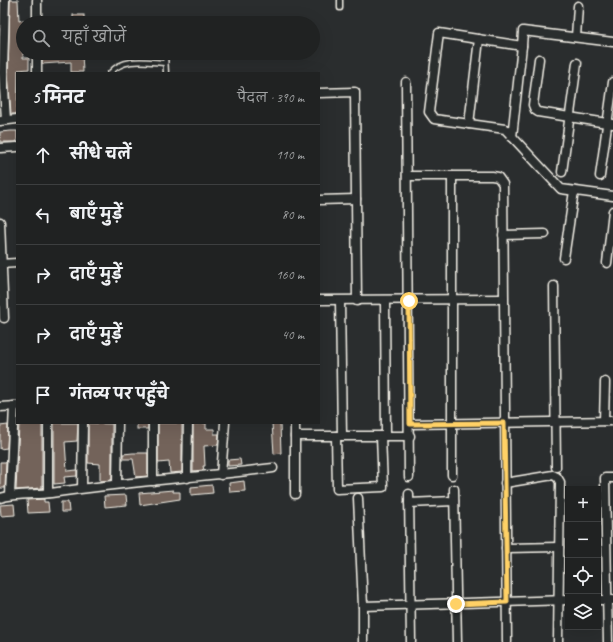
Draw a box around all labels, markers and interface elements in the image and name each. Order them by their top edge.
search box [16,16,320,60]
icon: search [30,27,52,49]
text: यहाँ खोजें [62,28,126,47]
text: 5 मिनट [32,87,85,108]
text: पैदल · 390 m [237,90,304,106]
icon: ahead [32,144,54,166]
text: सीधे चलें [70,145,131,164]
text: 110 m [276,147,304,163]
icon: left [32,204,54,226]
text: बाएँ मुड़ें [70,205,122,224]
text: 80 m [282,207,304,223]
icon: right [32,264,54,286]
text: दाएँ मुड़ें [70,265,122,284]
text: 160 m [276,267,304,283]
route start [400,292,418,310]
icon: right [32,324,54,346]
text: दाएँ मुड़ें [70,325,122,344]
text: 40 m [282,327,304,343]
icon: arrive [32,384,54,406]
text: गंतव्य पर पहुँचे [70,385,168,404]
map controls [565,486,601,630]
button: + [565,486,601,522]
button: − [565,522,601,558]
button: locate [565,558,601,594]
button: layers [565,594,601,630]
route end [447,595,465,613]

